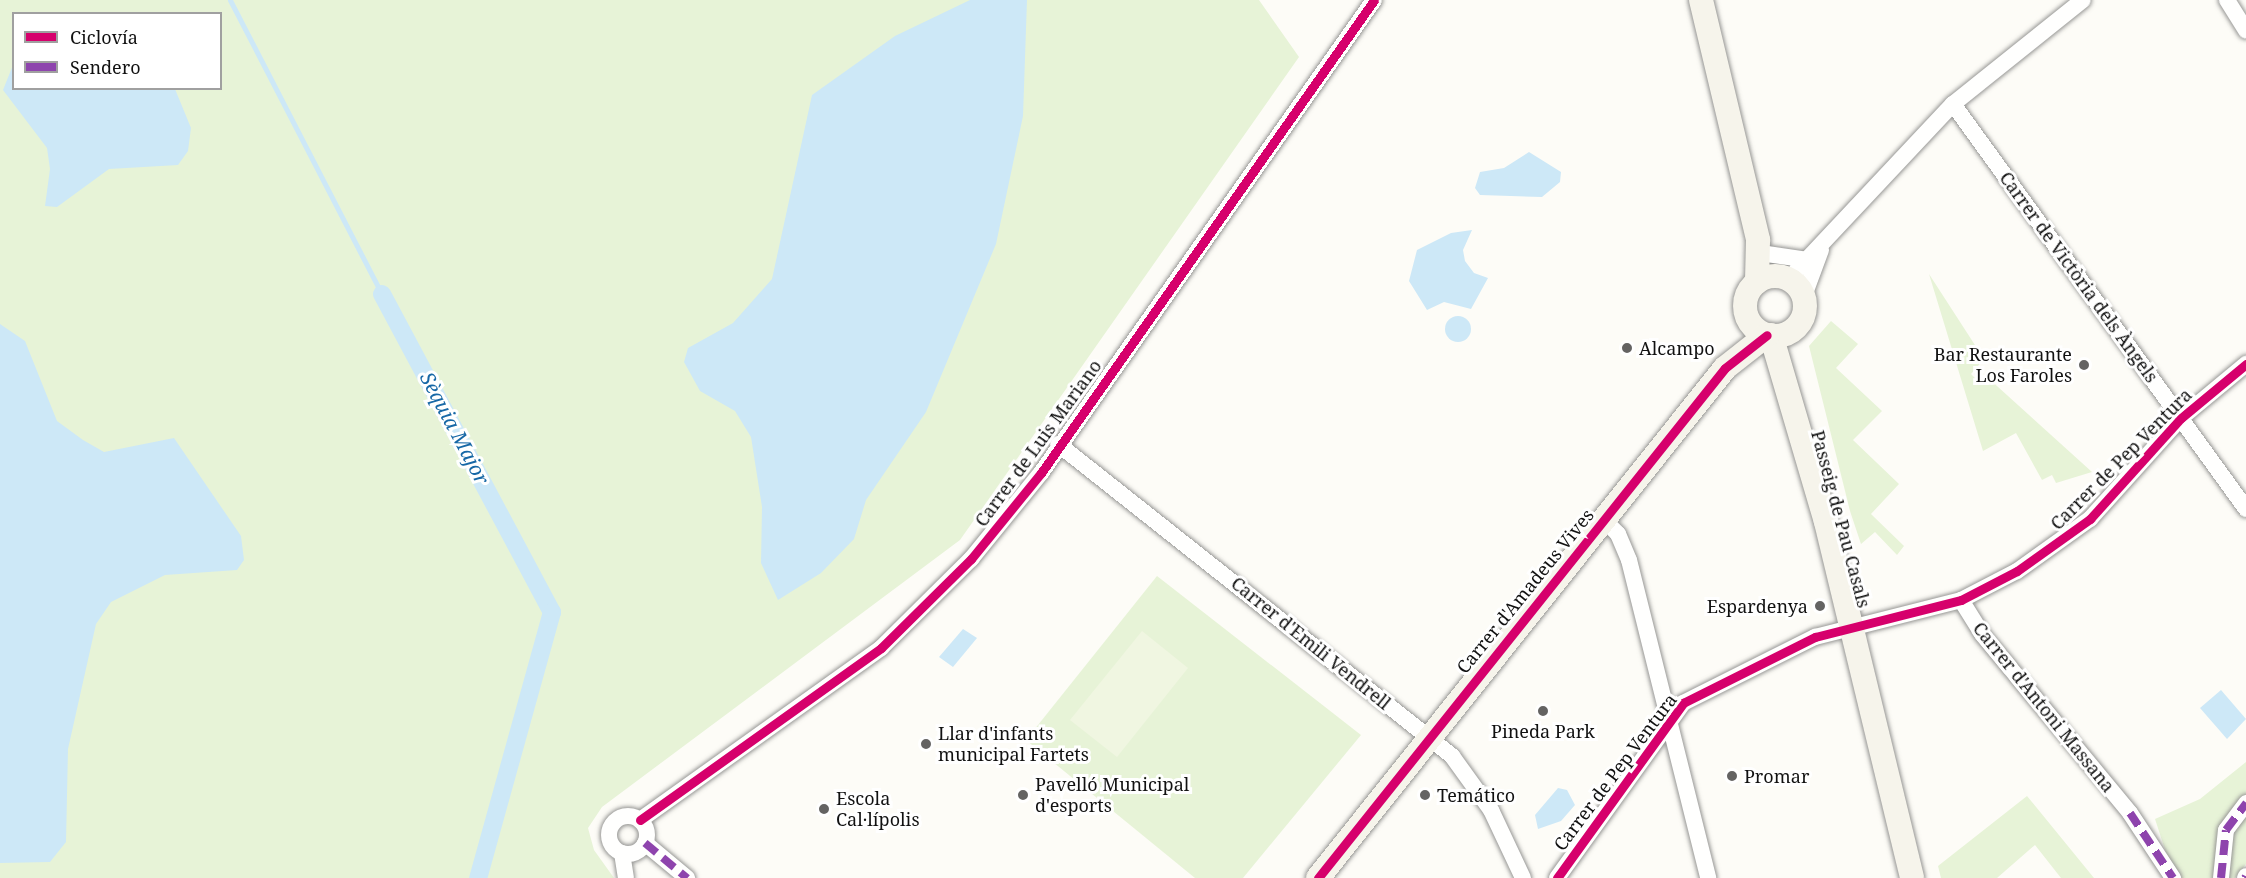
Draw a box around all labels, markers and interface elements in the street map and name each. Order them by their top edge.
legend [12,12,222,90]
text: Ciclovía [70,25,138,49]
text: Sendero [70,55,141,79]
street label: Carrer de Victòria dels Àngels [1995,167,2163,387]
place label: Alcampo [1639,337,1715,359]
marker: Alcampo [1620,341,1634,355]
place label: Bar Restaurante Los Faroles [1934,344,2072,386]
street label: Carrer de Luis Mariano [970,355,1106,531]
marker: Bar Restaurante Los Faroles [2077,358,2091,372]
water label: Sèquia Major [415,368,495,488]
street label: Carrer de Pep Ventura [2046,384,2196,534]
street label: Passeig de Pau Casals [1807,428,1875,610]
street label: Carrer d'Amadeus Vives [1452,504,1598,678]
street label: Carrer d'Emili Vendrell [1227,572,1395,714]
place label: Espardenya [1707,595,1808,617]
marker: Espardenya [1813,599,1827,613]
street label: Carrer d'Antoni Massana [1969,618,2119,796]
street label: Carrer de Pep Ventura [1549,689,1681,855]
marker: Pineda Park [1536,704,1550,718]
place label: Pineda Park [1491,720,1595,742]
place label: Llar d'infants municipal Fartets [938,723,1089,766]
marker: Llar d'infants municipal Fartets [919,737,933,751]
place label: Promar [1744,765,1809,787]
marker: Promar [1725,769,1739,783]
place label: Pavelló Municipal d'esports [1035,774,1189,816]
place label: Temático [1437,784,1515,806]
place label: Escola Cal·lípolis [836,788,920,830]
marker: Pavelló Municipal d'esports [1016,788,1030,802]
marker: Temático [1418,788,1432,802]
marker: Escola Cal·lípolis [817,802,831,816]

